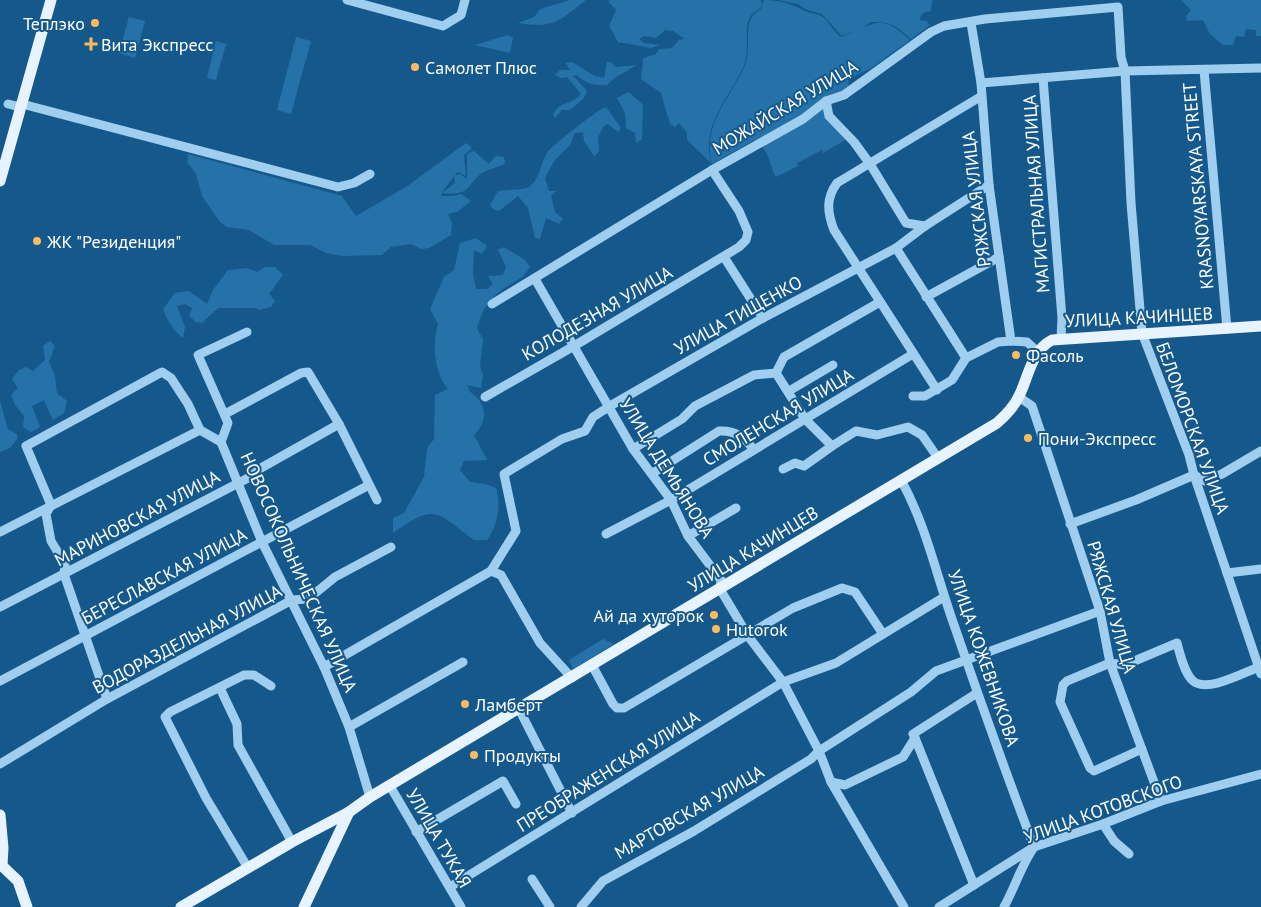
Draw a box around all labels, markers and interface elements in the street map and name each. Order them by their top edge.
place label: Теплэко [23,12,85,35]
marker: Теплэко [89,17,101,29]
place label: Вита Экспресс [101,33,213,56]
marker: Вита Экспресс [85,38,97,50]
street label: МОЖАЙСКАЯ УЛИЦА [708,54,862,160]
place label: Самолет Плюс [425,56,537,79]
marker: Самолет Плюс [409,61,421,73]
street label: KRASNOYARSKAYA STREET [1178,82,1218,290]
street label: МАГИСТРАЛЬНАЯ УЛИЦА [1018,94,1054,294]
street label: РЯЖСКАЯ УЛИЦА [956,129,996,268]
place label: ЖК "Резиденция" [46,230,181,253]
marker: ЖК "Резиденция" [31,235,43,247]
street label: КОЛОДЕЗНАЯ УЛИЦА [518,260,677,365]
street label: УЛИЦА ТИЩЕНКО [670,270,806,360]
street label: УЛИЦА КАЧИНЦЕВ [1064,302,1214,332]
street label: БЕЛОМОРСКАЯ УЛИЦА [1151,339,1235,518]
place label: Фасоль [1026,344,1084,367]
marker: Фасоль [1010,349,1022,361]
street label: СМОЛЕНСКАЯ УЛИЦА [698,363,858,471]
street label: УЛИЦА ДЕМЬЯНОВА [615,394,720,543]
place label: Пони-Экспресс [1038,427,1156,450]
marker: Пони-Экспресс [1022,432,1034,444]
street label: НОВОСОКОЛЬНИЧЕСКАЯ УЛИЦА [236,448,363,696]
street label: МАРИНОВСКАЯ УЛИЦА [50,464,224,571]
street label: УЛИЦА КАЧИНЦЕВ [684,501,822,597]
street label: БЕРЕСЛАВСКАЯ УЛИЦА [77,522,251,629]
street label: РЯЖСКАЯ УЛИЦА [1082,538,1142,676]
street label: УЛИЦА КОЖЕВНИКОВА [943,567,1025,750]
street label: ВОДОРАЗДЕЛЬНАЯ УЛИЦА [88,579,286,699]
place label: Ай да хуторок [593,604,704,627]
marker: Ай да хуторок [708,609,720,621]
place label: Hutorok [726,618,788,641]
marker: Hutorok [710,623,722,635]
place label: Ламберт [474,693,543,716]
marker: Ламберт [459,698,471,710]
street label: ПРЕОБРАЖЕНСКАЯ УЛИЦА [512,705,704,837]
place label: Продукты [484,744,561,767]
marker: Продукты [468,749,480,761]
street label: МАРТОВСКАЯ УЛИЦА [610,760,768,864]
street label: УЛИЦА КОТОВСКОГО [1021,770,1185,848]
street label: УЛИЦА ТУКАЯ [401,784,477,892]

